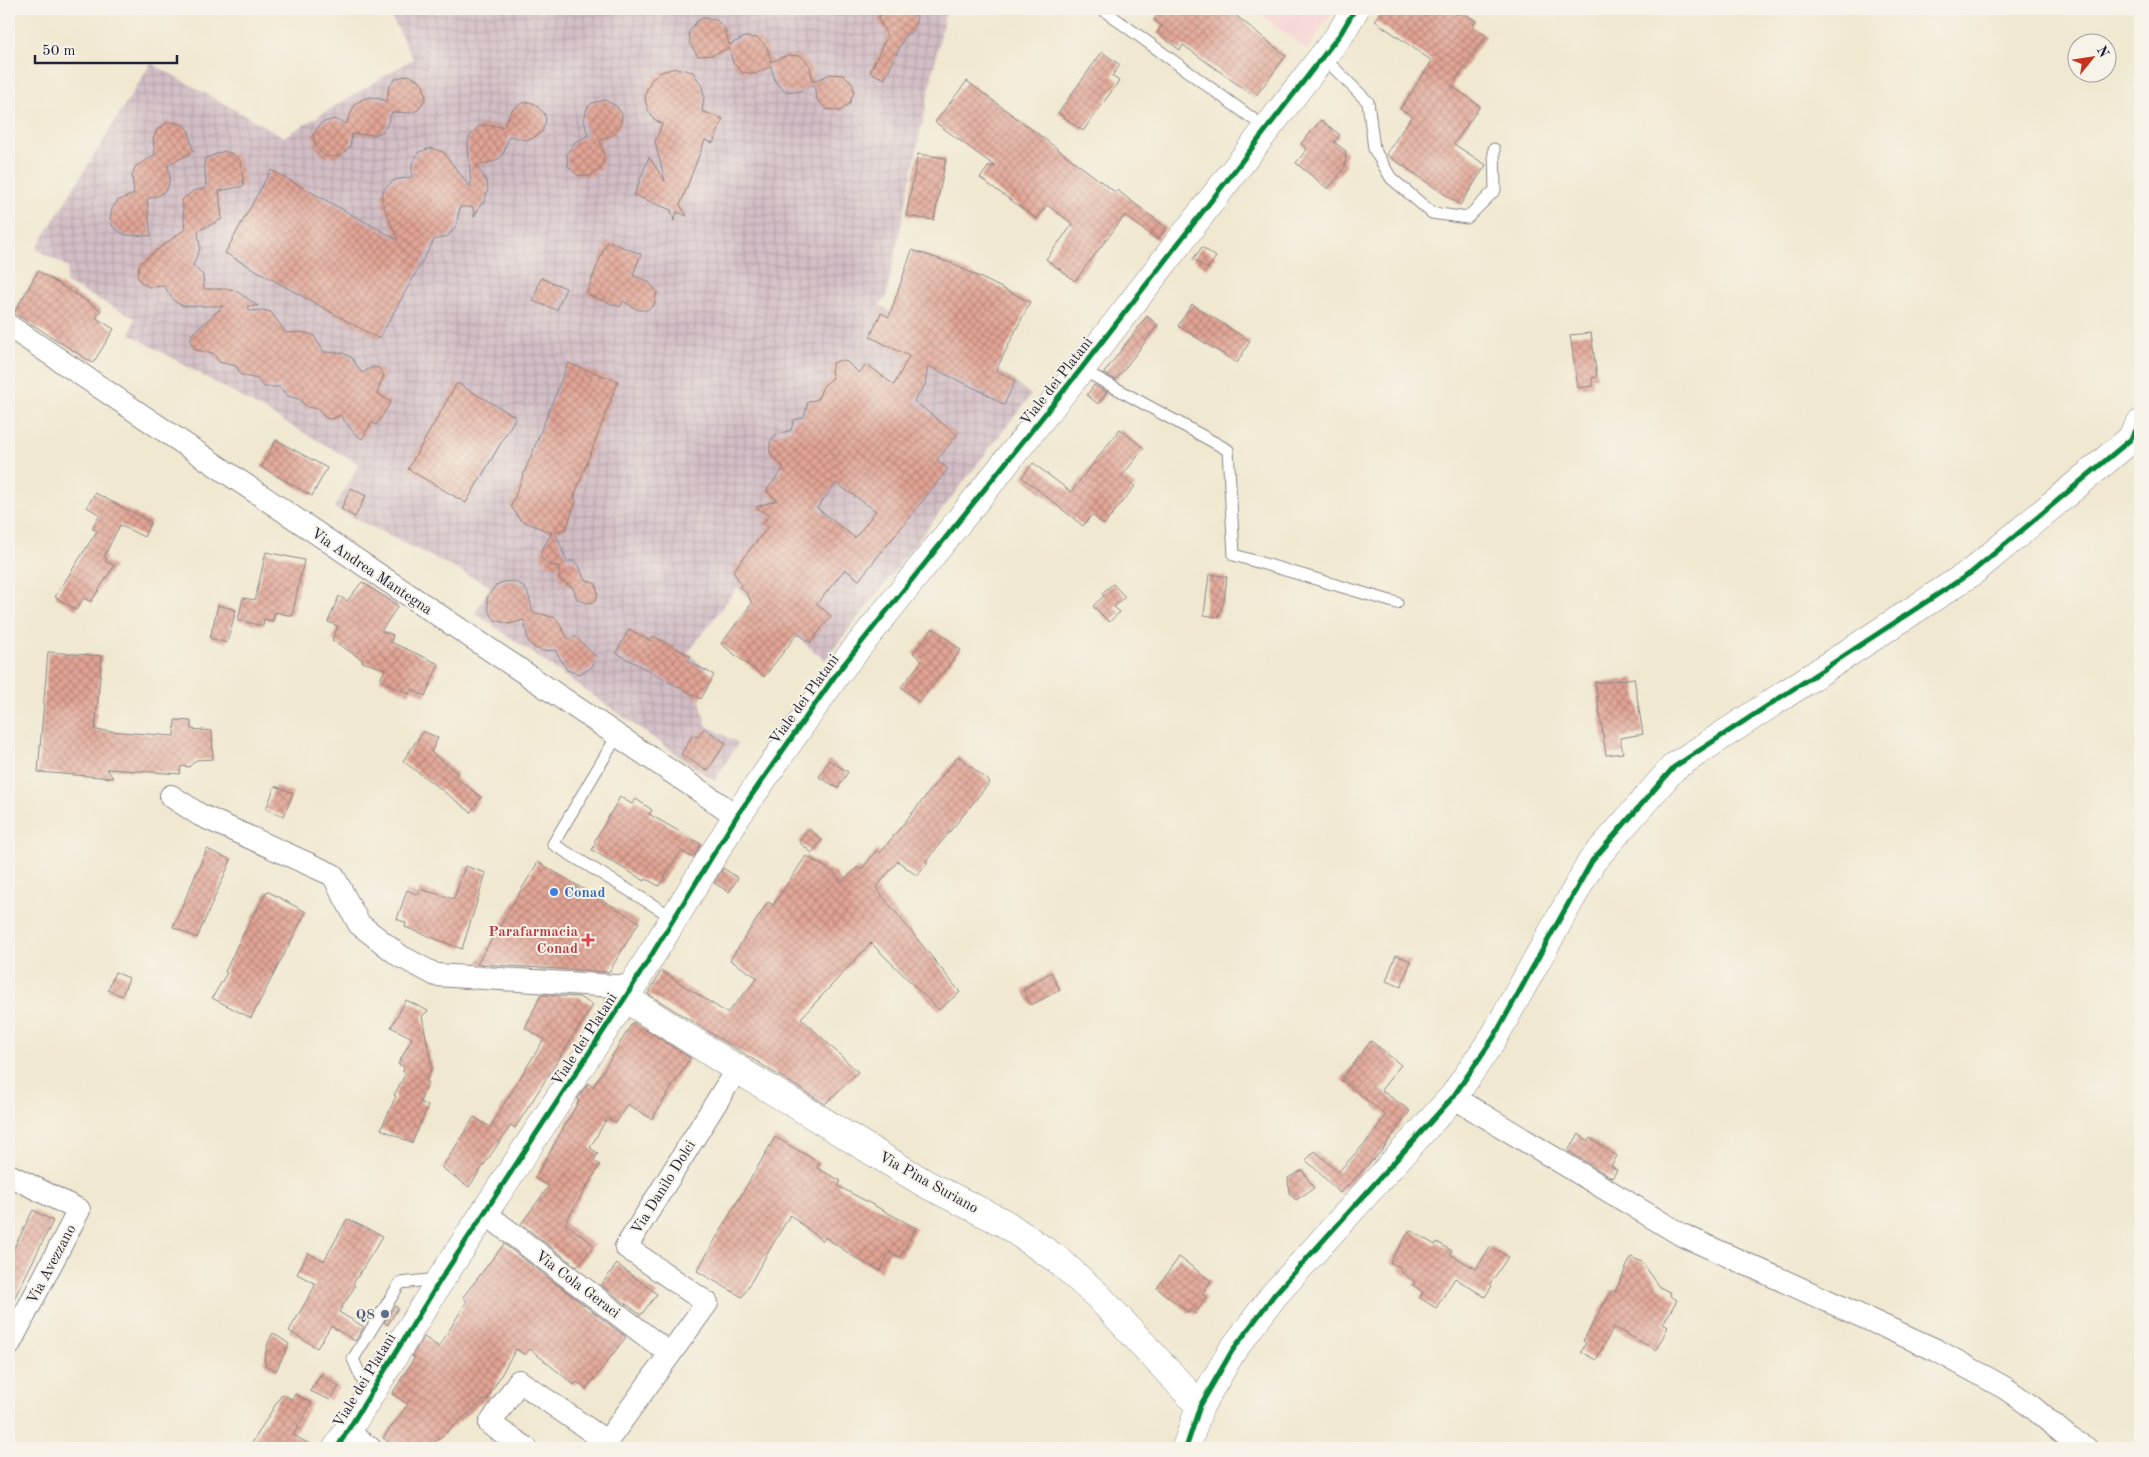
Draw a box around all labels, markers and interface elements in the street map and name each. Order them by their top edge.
scale bar [35,32,178,64]
north arrow [2066,32,2116,82]
text: 50 m [42,44,76,59]
text: N [2094,44,2111,60]
street label: Viale dei Platani [1018,335,1096,429]
street label: Via Andrea Mantegna [308,526,435,619]
street label: Viale dei Platani [768,652,843,748]
marker: Conad [548,886,560,898]
place label: Conad [564,886,606,901]
place label: Parafarmacia Conad [488,925,578,957]
marker: Parafarmacia Conad [582,934,594,946]
street label: Viale dei Platani [550,991,621,1089]
street label: Via Danilo Dolci [629,1138,699,1237]
street label: Via Pina Suriano [876,1150,980,1217]
street label: Via Avezzano [25,1223,79,1307]
street label: Via Cola Geraci [532,1249,622,1322]
place label: Q8 [356,1308,375,1323]
marker: Q8 [379,1308,391,1320]
street label: Viale dei Platani [331,1331,399,1430]

